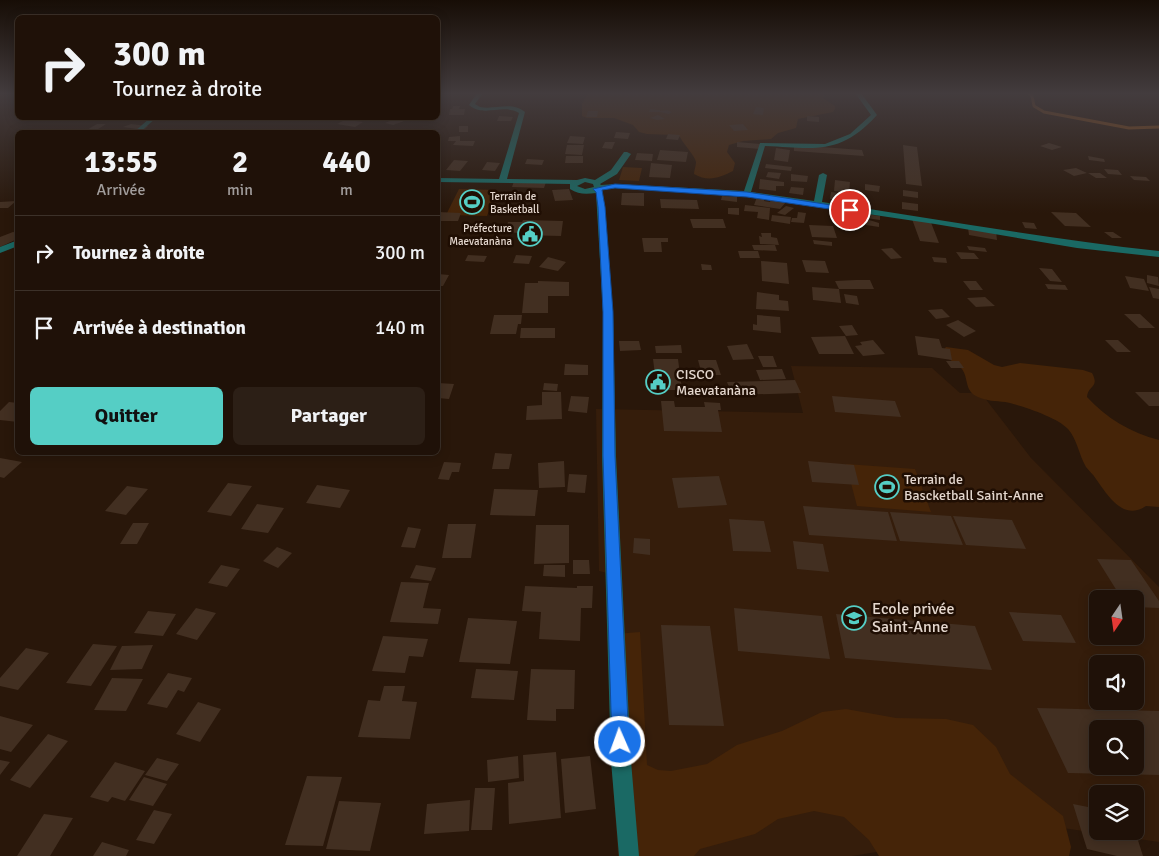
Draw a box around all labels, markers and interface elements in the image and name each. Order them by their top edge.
text: 300 m [113,32,206,75]
icon: right [30,35,95,100]
text: Tournez à droite [113,75,262,102]
text: 13:55 [84,144,158,181]
text: 2 [232,144,248,181]
text: 440 [322,144,371,181]
text: Arrivée [96,180,146,200]
text: min [227,180,253,200]
text: m [340,180,353,200]
sports icon: Terrain de Basketball [459,189,485,215]
pin [829,189,871,231]
place label: Terrain de Basketball [490,190,539,216]
icon: arrive [836,196,864,224]
public building icon: Préfecture Maevatanàna [517,221,543,247]
place label: Préfecture Maevatanàna [449,222,512,248]
icon: right [30,239,58,267]
text: Tournez à droite [73,241,205,265]
text: 300 m [375,241,425,265]
icon: arrive [30,314,58,342]
text: Arrivée à destination [73,316,246,340]
text: 140 m [375,316,425,340]
place label: CISCO Maevatanàna [676,366,756,399]
public building icon: CISCO Maevatanàna [645,369,671,395]
button: Quitter [30,387,223,445]
button: Partager [233,387,425,445]
place label: Terrain de Bascketball Saint-Anne [904,471,1044,504]
sports icon: Terrain de Bascketball Saint-Anne [874,474,900,500]
north arrow [1089,590,1144,645]
map controls [1089,590,1144,840]
place label: Ecole privée Saint-Anne [872,599,955,637]
school or university icon: Ecole privée Saint-Anne [841,605,867,631]
button: sound [1089,655,1144,710]
position arrow [593,715,645,767]
button: search [1089,720,1144,775]
button: layers [1089,785,1144,840]

